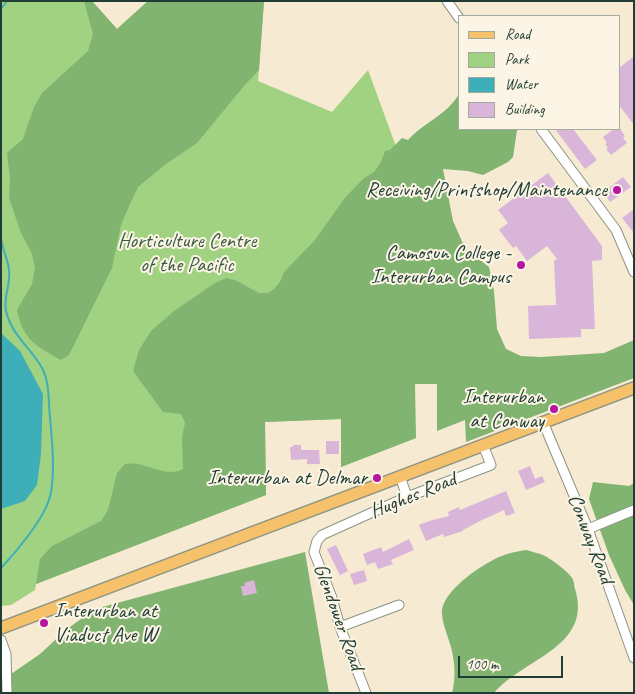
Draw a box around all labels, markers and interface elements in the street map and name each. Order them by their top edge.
legend [458,15,620,130]
text: Road [505,25,530,44]
text: Park [505,50,529,69]
text: Water [505,75,538,94]
text: Building [505,100,544,119]
place label: Receiving/Printshop/Maintenance [366,177,607,203]
marker: Receiving/Printshop/Maintenance [611,184,623,196]
park label: Horticulture Centre of the Pacific [118,228,256,278]
place label: Camosun College - Interurban Campus [371,240,511,290]
marker: Camosun College - Interurban Campus [515,259,527,271]
place label: Interurban at Conway [462,384,544,434]
marker: Interurban at Conway [548,403,560,415]
place label: Interurban at Delmar [207,465,367,491]
street label: Hughes Road [366,467,460,525]
marker: Interurban at Delmar [371,472,383,484]
street label: Conway Road [561,491,619,587]
street label: Glendower Road [307,560,369,674]
place label: Interurban at Viaduct Ave W [54,598,157,648]
marker: Interurban at Viaduct Ave W [38,617,50,629]
scale bar [460,646,565,678]
text: 100 m [466,655,498,674]

